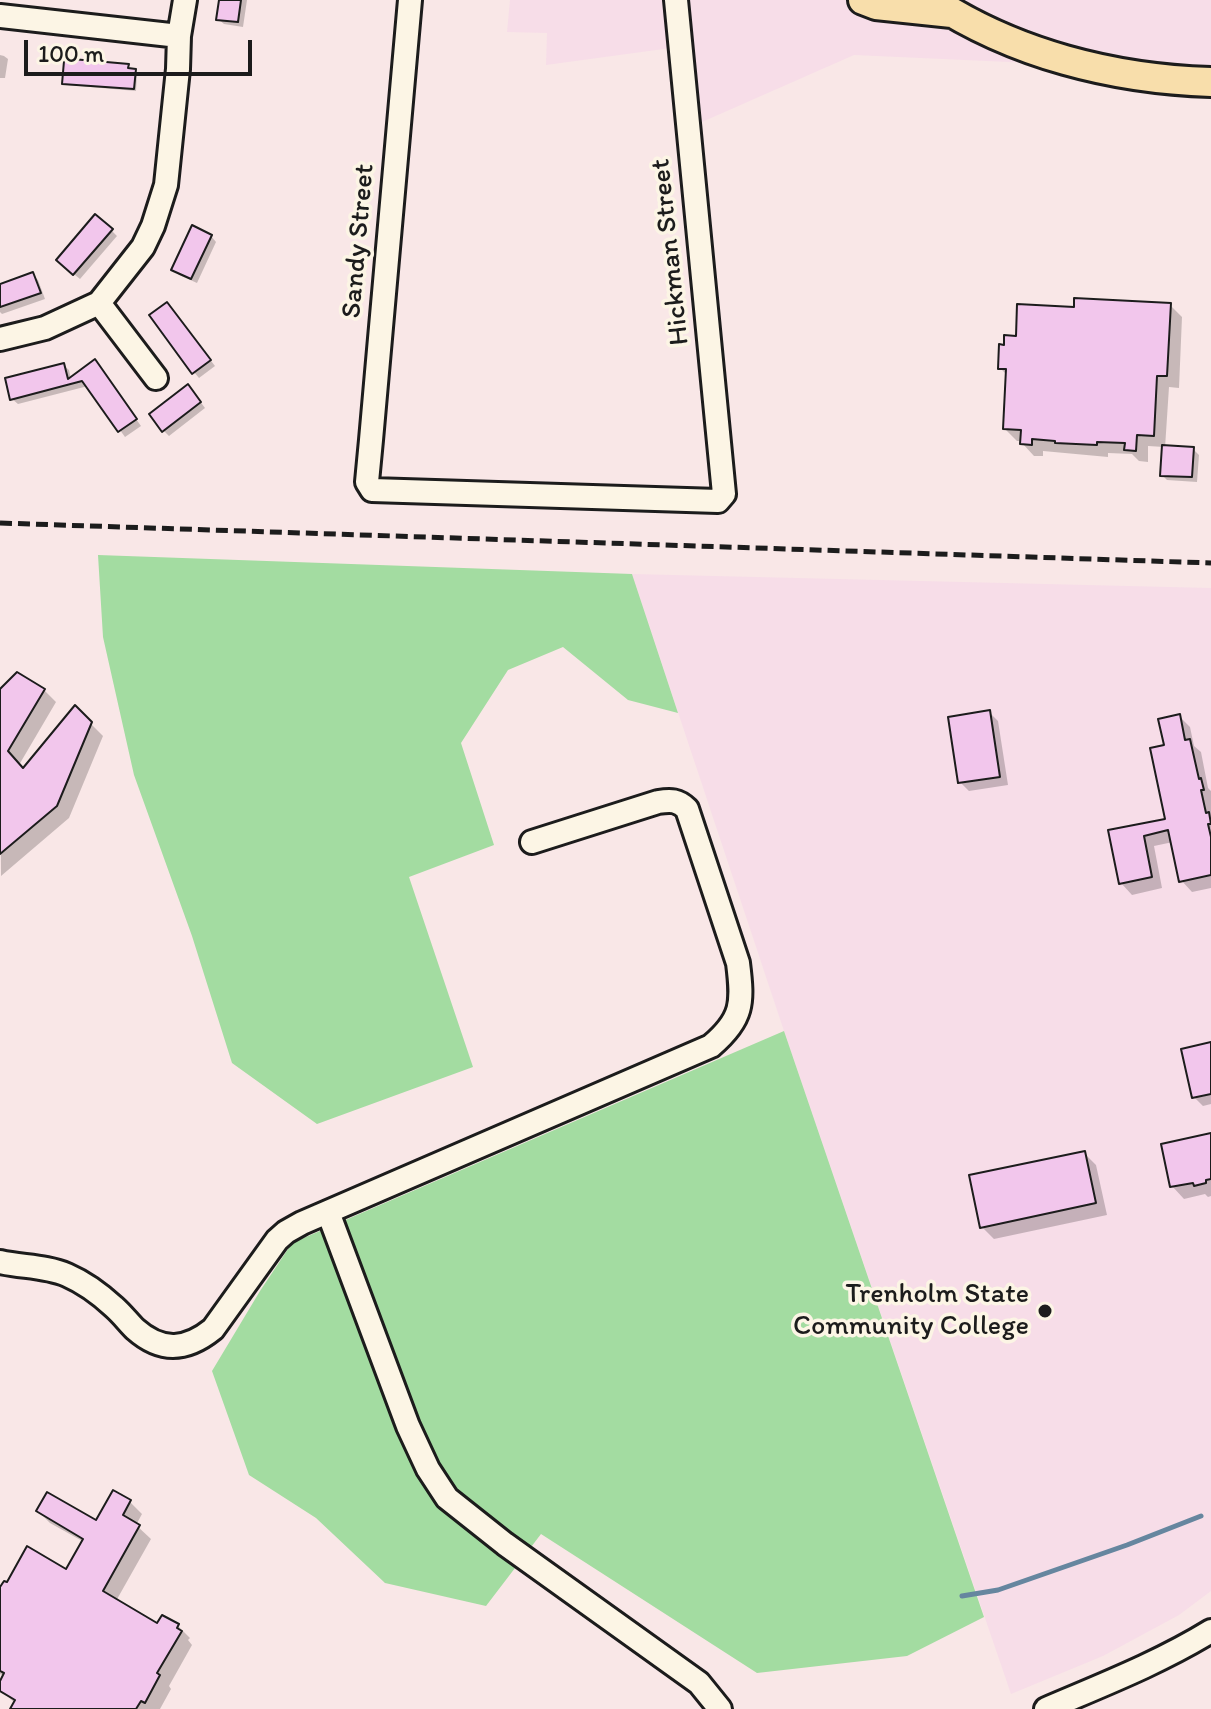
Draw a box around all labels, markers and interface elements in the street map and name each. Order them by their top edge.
scale bar [28,24,256,74]
text: 100 m [38,39,104,68]
street label: Hickman Street [644,157,698,347]
street label: Sandy Street [336,162,382,320]
place label: Trenholm State Community College [793,1278,1029,1344]
marker: Trenholm State Community College [1036,1302,1054,1320]

